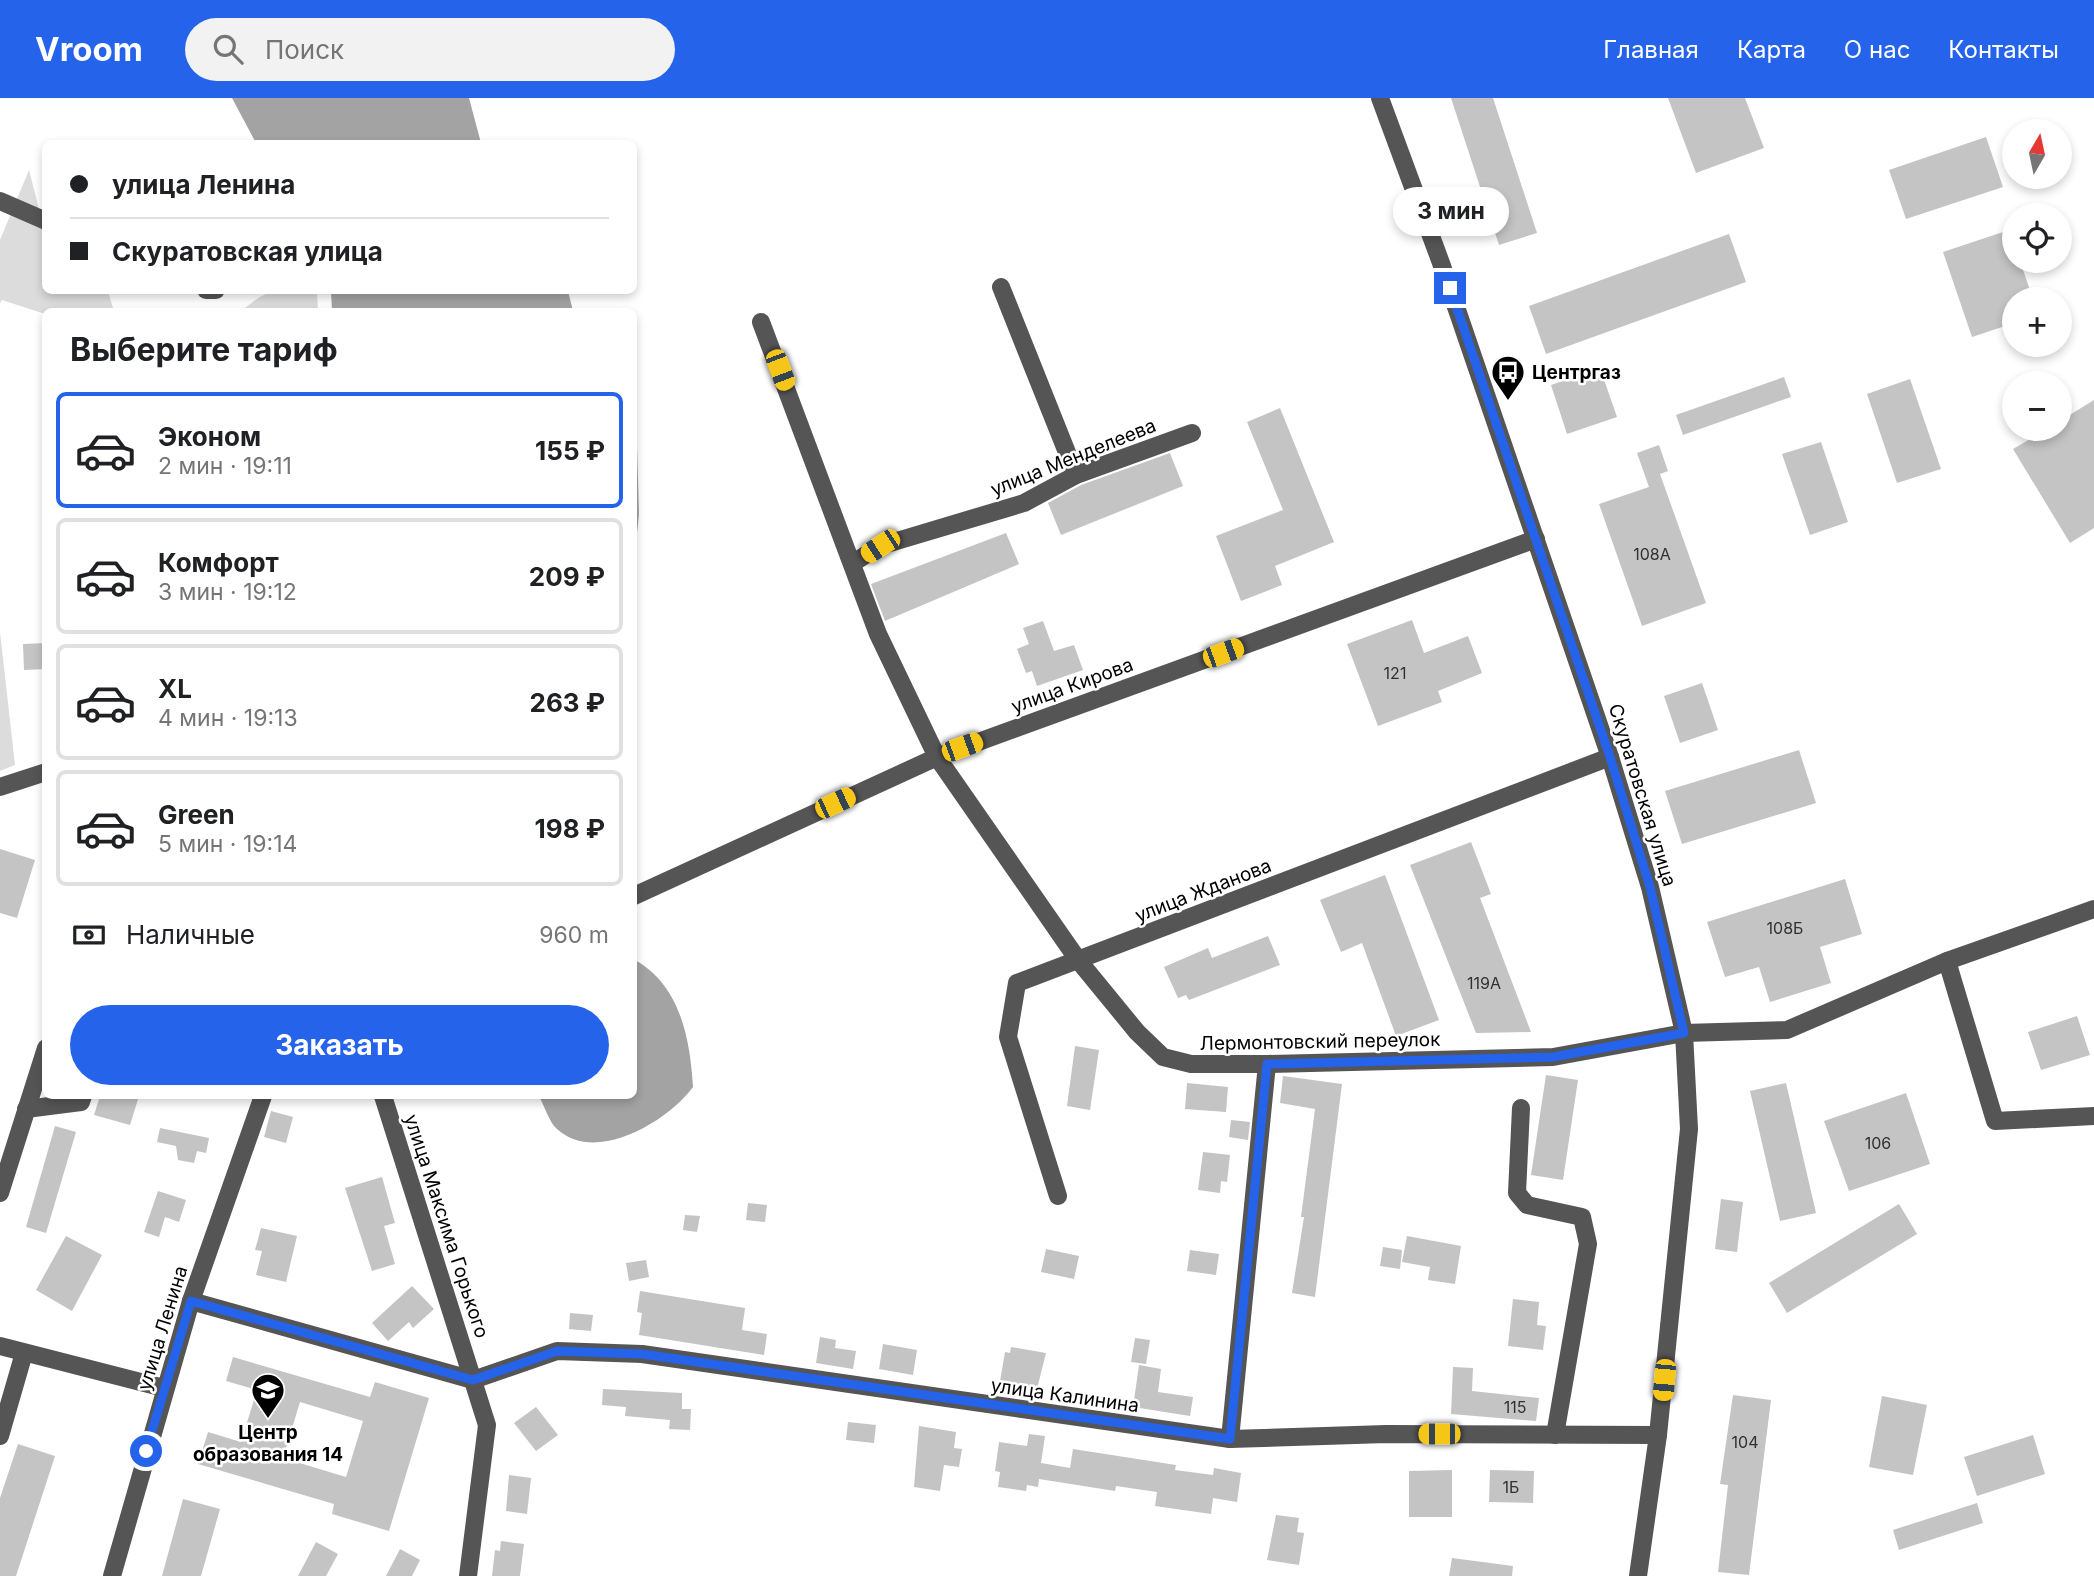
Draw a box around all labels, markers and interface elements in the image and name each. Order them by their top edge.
search box [185,18,675,81]
text: Vroom [35,29,143,69]
icon: search [209,30,247,68]
text: Поиск [265,34,344,65]
text: Главная [1603,35,1699,64]
text: Карта [1737,35,1806,64]
text: О нас [1844,35,1910,64]
text: Контакты [1948,35,2059,64]
north arrow [2002,119,2072,189]
map controls [2002,119,2072,441]
text: улица Ленина [112,169,295,200]
callout: 3 мин [1392,186,1508,236]
text: 3 мин [1417,197,1485,225]
button: locate [2002,203,2072,273]
text: Скуратовская улица [112,236,383,267]
route end [1434,272,1466,304]
button: + [2002,287,2072,357]
text: Выберите тариф [70,330,338,369]
car [763,347,798,393]
bus stop icon: Центргаз [1489,353,1527,402]
place label: Центргаз [1532,361,1621,384]
button: − [2002,371,2072,441]
street label: улица Менделеева [987,414,1159,501]
icon: car [74,419,137,482]
text: Эконом [158,421,261,452]
text: 155 ₽ [535,435,605,466]
text: 2 мин · 19:11 [158,452,292,480]
car [857,526,904,566]
house number: 108А [1633,544,1671,564]
icon: car [74,545,137,608]
text: Комфорт [158,547,279,578]
text: 209 ₽ [529,561,605,592]
text: 3 мин · 19:12 [158,578,297,606]
car [1200,636,1247,670]
street label: улица Кирова [1008,653,1136,718]
house number: 121 [1384,663,1406,683]
icon: car [74,671,137,734]
text: XL [158,673,192,704]
text: 263 ₽ [530,687,605,718]
street label: Скуратовская улица [1604,701,1681,889]
text: 4 мин · 19:13 [158,704,298,732]
car [939,730,986,764]
car [812,785,859,821]
icon: car [74,797,137,860]
text: Green [158,799,235,830]
text: 198 ₽ [535,813,605,844]
text: 5 мин · 19:14 [158,830,297,858]
street label: улица Жданова [1132,854,1275,927]
icon: cash [70,916,108,954]
house number: 108Б [1767,918,1803,938]
text: Наличные [126,919,255,950]
text: 960 m [539,921,609,949]
house number: 119А [1467,973,1501,993]
button: Заказать [70,1005,609,1085]
street label: Лермонтовский переулок [1199,1028,1441,1055]
street label: улица Максима Горького [399,1112,494,1341]
house number: 106 [1865,1133,1891,1153]
street label: улица Ленина [133,1263,192,1393]
car [1652,1358,1677,1402]
school or university icon: Центр образования 14 [249,1371,287,1420]
street label: улица Калинина [989,1374,1140,1417]
house number: 115 [1504,1397,1526,1417]
place label: Центр образования 14 [193,1421,343,1466]
car [1419,1424,1461,1445]
house number: 104 [1732,1432,1758,1452]
route start [130,1435,162,1467]
house number: 1Б [1503,1477,1519,1497]

